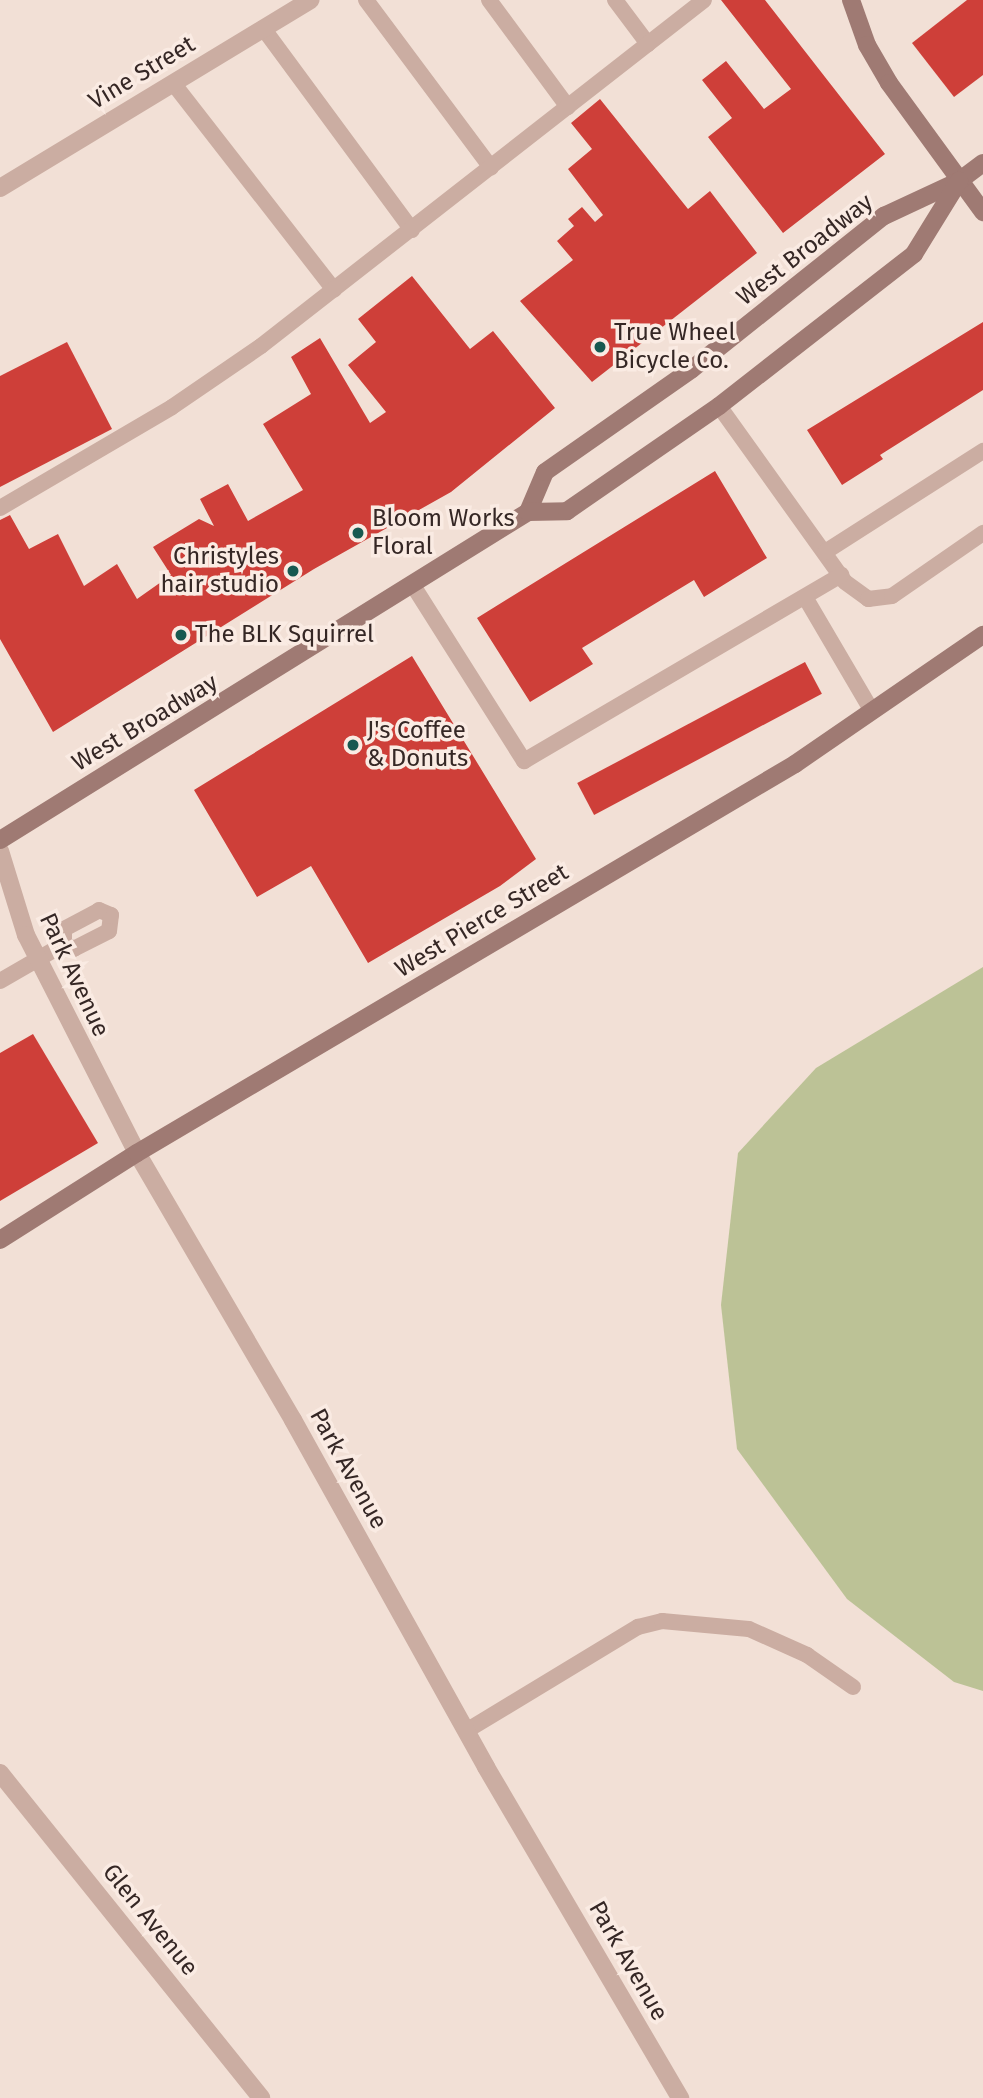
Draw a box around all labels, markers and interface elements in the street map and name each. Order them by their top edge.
street label: Vine Street [84,30,200,116]
street label: West Broadway [731,188,879,312]
place label: True Wheel Bicycle Co. [614,319,735,375]
marker: True Wheel Bicycle Co. [592,339,608,355]
place label: Bloom Works Floral [372,505,515,561]
marker: Bloom Works Floral [350,525,366,541]
place label: Christyles hair studio [161,543,279,599]
marker: Christyles hair studio [285,563,301,579]
place label: The BLK Squirrel [195,621,374,649]
marker: The BLK Squirrel [173,627,189,643]
street label: West Broadway [67,668,223,778]
place label: J's Coffee & Donuts [367,717,468,773]
marker: J's Coffee & Donuts [345,737,361,753]
street label: West Pierce Street [390,858,574,984]
street label: Park Avenue [33,909,115,1041]
street label: Park Avenue [303,1404,393,1534]
street label: Glen Avenue [96,1858,204,1982]
street label: Park Avenue [582,1896,674,2026]

